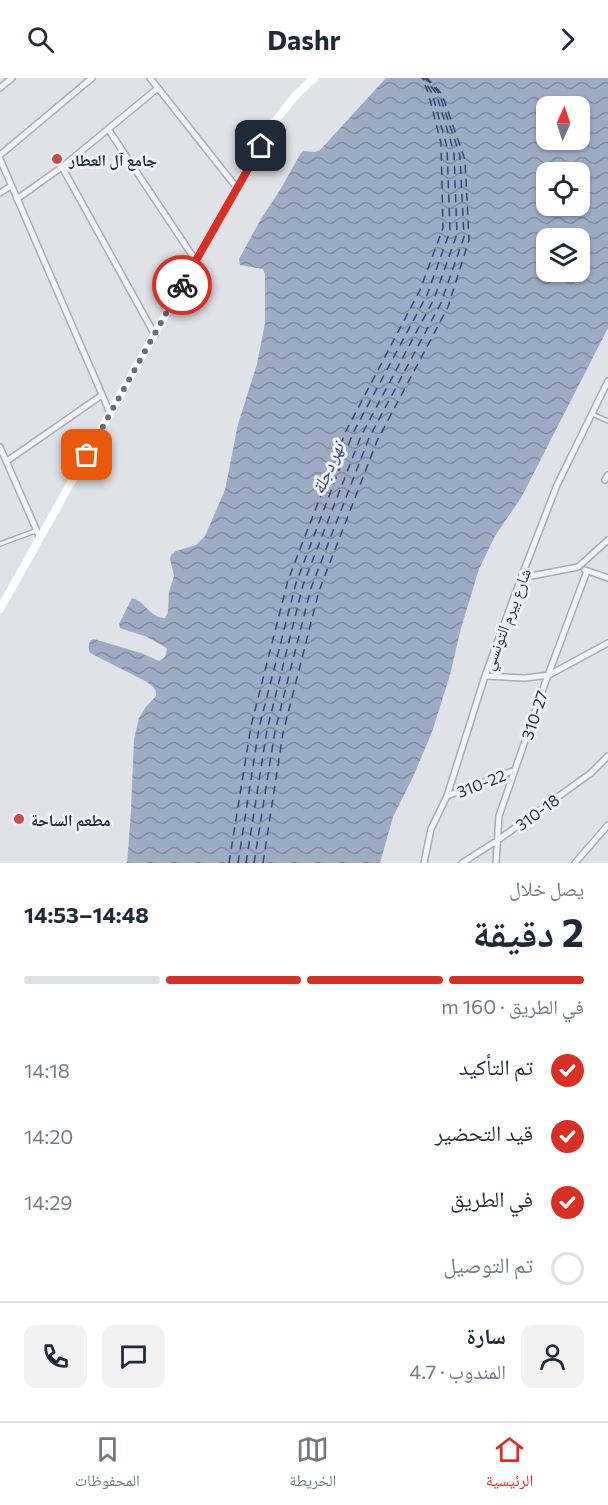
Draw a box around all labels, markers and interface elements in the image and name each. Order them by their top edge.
icon: search [24,23,57,56]
text: Dashr [267,23,341,56]
icon: forward [551,23,584,56]
north arrow [536,96,590,150]
map controls [536,96,590,282]
pin [235,120,286,171]
icon: home [244,129,277,162]
place label: جامع آل العطار [68,150,157,171]
marker: جامع آل العطار [50,152,64,166]
button: locate [536,162,590,216]
button: layers [536,228,590,282]
courier [152,255,212,315]
icon: bike [166,269,199,302]
pin [61,429,112,480]
water label: نهر دجلة [306,436,349,497]
icon: bag [70,438,103,471]
street label: شارع بيرم التونسي [478,565,538,674]
street label: 310-27 [517,688,551,742]
street label: 310-22 [454,765,508,801]
street label: 310-18 [511,790,563,834]
place label: مطعم الساحة [31,810,111,832]
marker: مطعم الساحة [12,812,26,826]
text: يصل خلال [509,876,584,900]
text: 14:48–14:53 [24,901,149,928]
text: 2 دقيقة [472,907,584,955]
text: في الطريق · 160 m [441,994,584,1018]
text: تم التأكيد [459,1053,533,1080]
icon: check [551,1054,584,1087]
text: 14:18 [24,1058,70,1082]
text: قيد التحضير [435,1119,533,1146]
icon: check [551,1120,584,1153]
text: 14:20 [24,1124,73,1148]
text: في الطريق [450,1185,533,1212]
icon: check [551,1186,584,1219]
text: 14:29 [24,1190,72,1214]
text: تم التوصيل [443,1251,533,1278]
text: سارة [467,1322,506,1349]
button: phone [24,1325,87,1388]
button: chat [102,1325,165,1388]
button: person [521,1325,584,1388]
text: المندوب · 4.7 [409,1359,506,1383]
tab: المحفوظات [75,1433,140,1496]
tab: الخريطة [289,1433,336,1496]
tab: الرئيسية [486,1433,533,1496]

